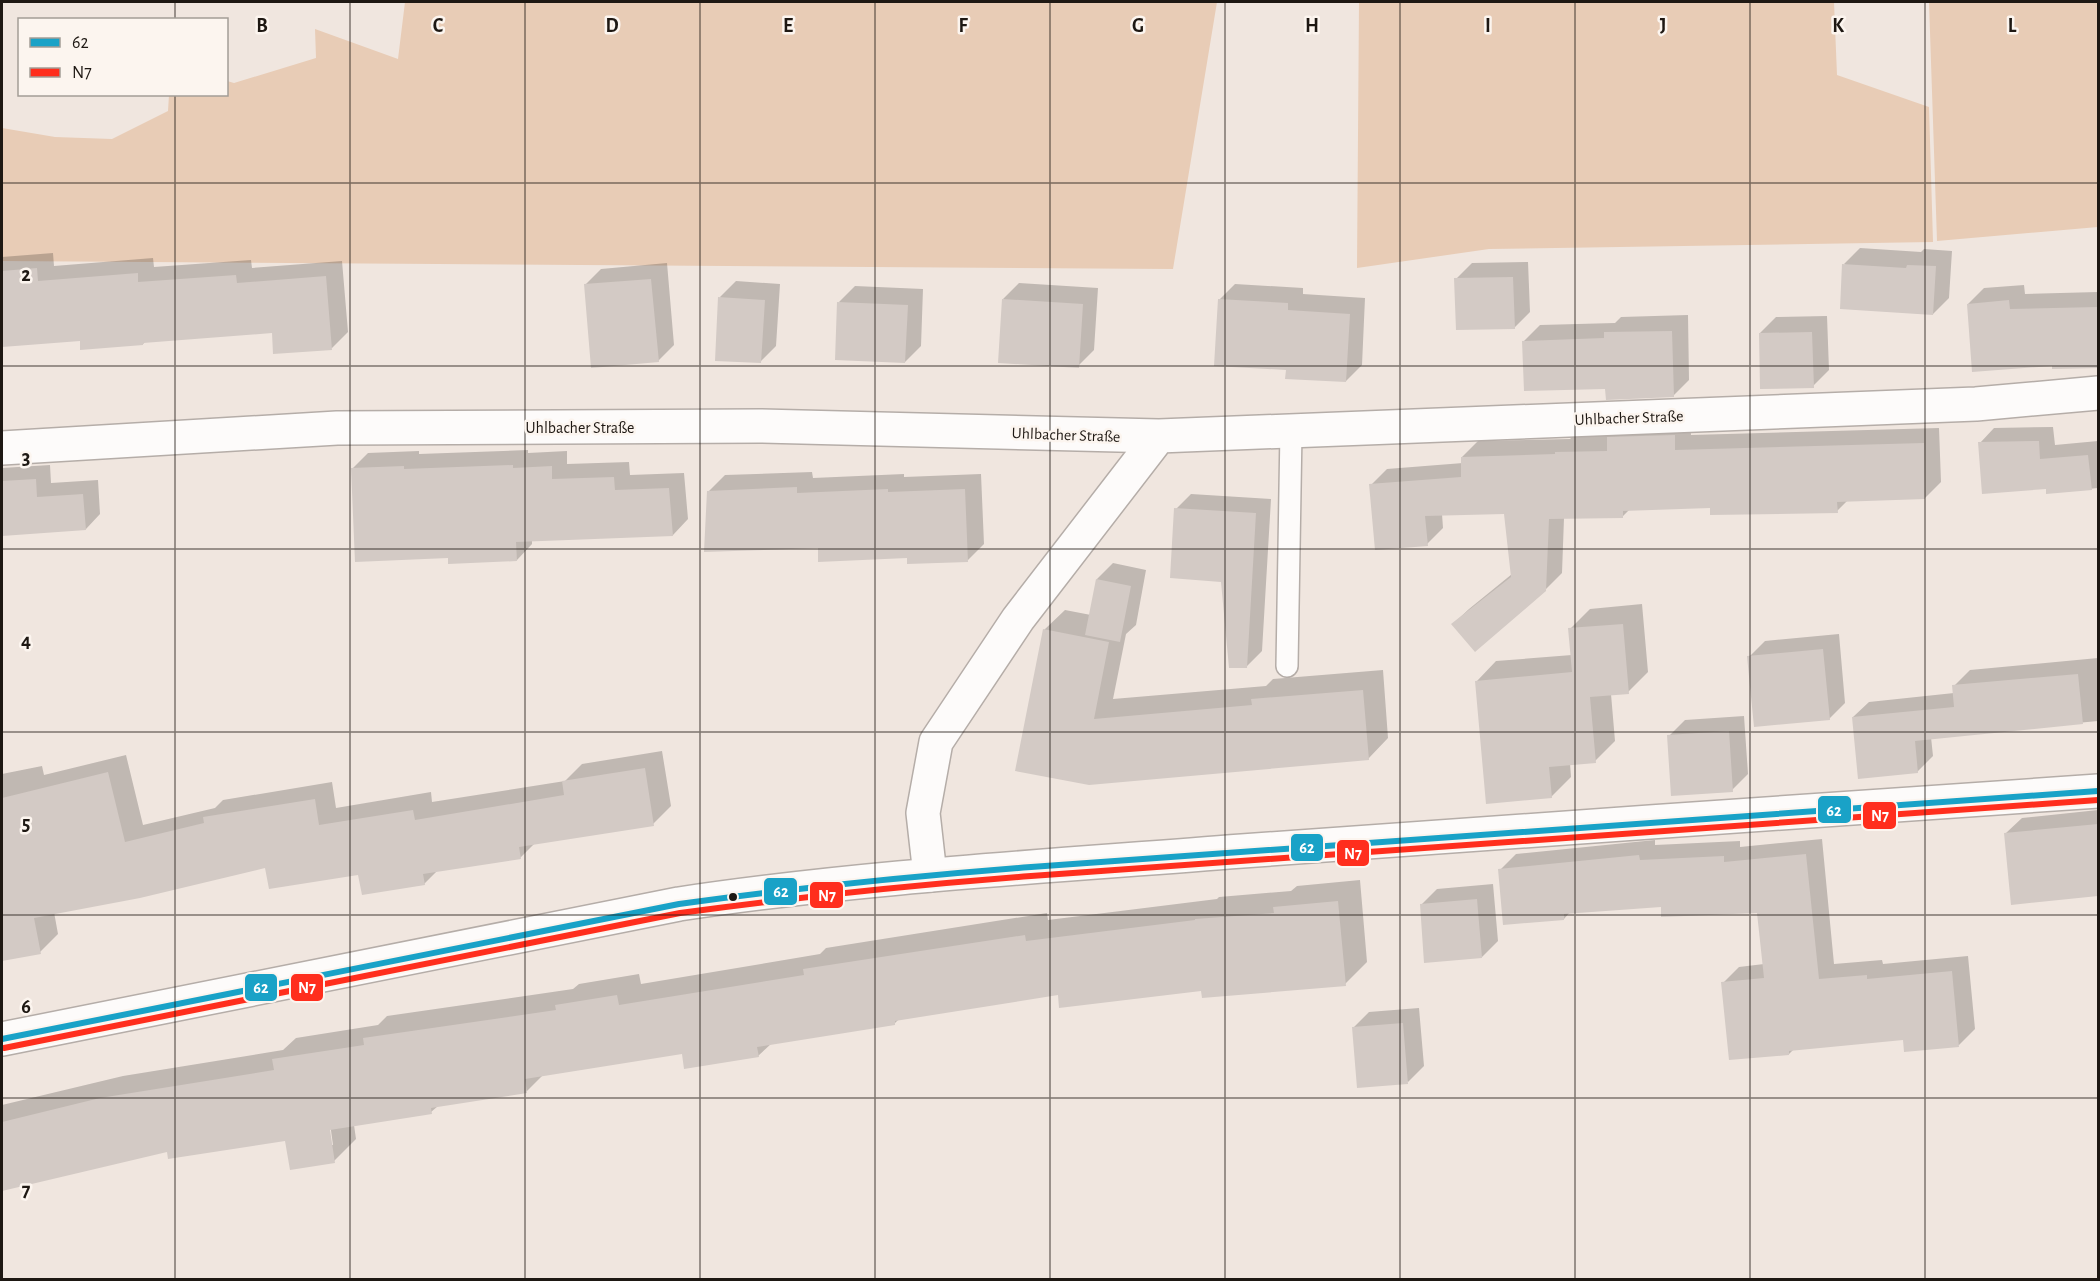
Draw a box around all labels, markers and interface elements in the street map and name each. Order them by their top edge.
text: B [256,16,268,36]
text: C [433,16,444,36]
text: D [605,16,619,36]
text: E [783,16,793,36]
text: F [958,16,968,36]
text: G [1132,16,1144,36]
text: H [1305,16,1319,36]
text: I [1485,16,1491,36]
text: J [1660,16,1666,36]
text: K [1832,16,1844,36]
text: L [2008,16,2017,36]
legend [18,18,228,96]
text: 62 [72,34,89,52]
text: N7 [72,64,92,82]
text: 2 [21,265,31,285]
street label: Uhlbacher Straße [1574,408,1684,428]
street label: Uhlbacher Straße [526,420,634,436]
street label: Uhlbacher Straße [1011,425,1121,445]
text: 3 [22,448,30,468]
text: 4 [21,631,31,651]
line badge: 62 [1817,795,1852,824]
line badge: N7 [1862,801,1897,830]
text: 62 [1826,803,1842,819]
text: N7 [1871,808,1889,824]
text: 5 [22,814,30,834]
line badge: 62 [1290,833,1324,862]
line badge: N7 [1336,839,1370,867]
text: 62 [1299,840,1315,856]
text: N7 [1344,846,1362,862]
line badge: 62 [763,877,798,906]
line badge: N7 [809,881,844,909]
text: 62 [773,884,789,900]
text: N7 [818,888,836,904]
unlabelled marker [727,891,739,903]
line badge: 62 [244,973,278,1002]
line badge: N7 [290,973,324,1002]
text: 62 [253,980,269,996]
text: N7 [298,980,316,996]
text: 6 [21,997,31,1017]
text: 7 [22,1180,31,1200]

